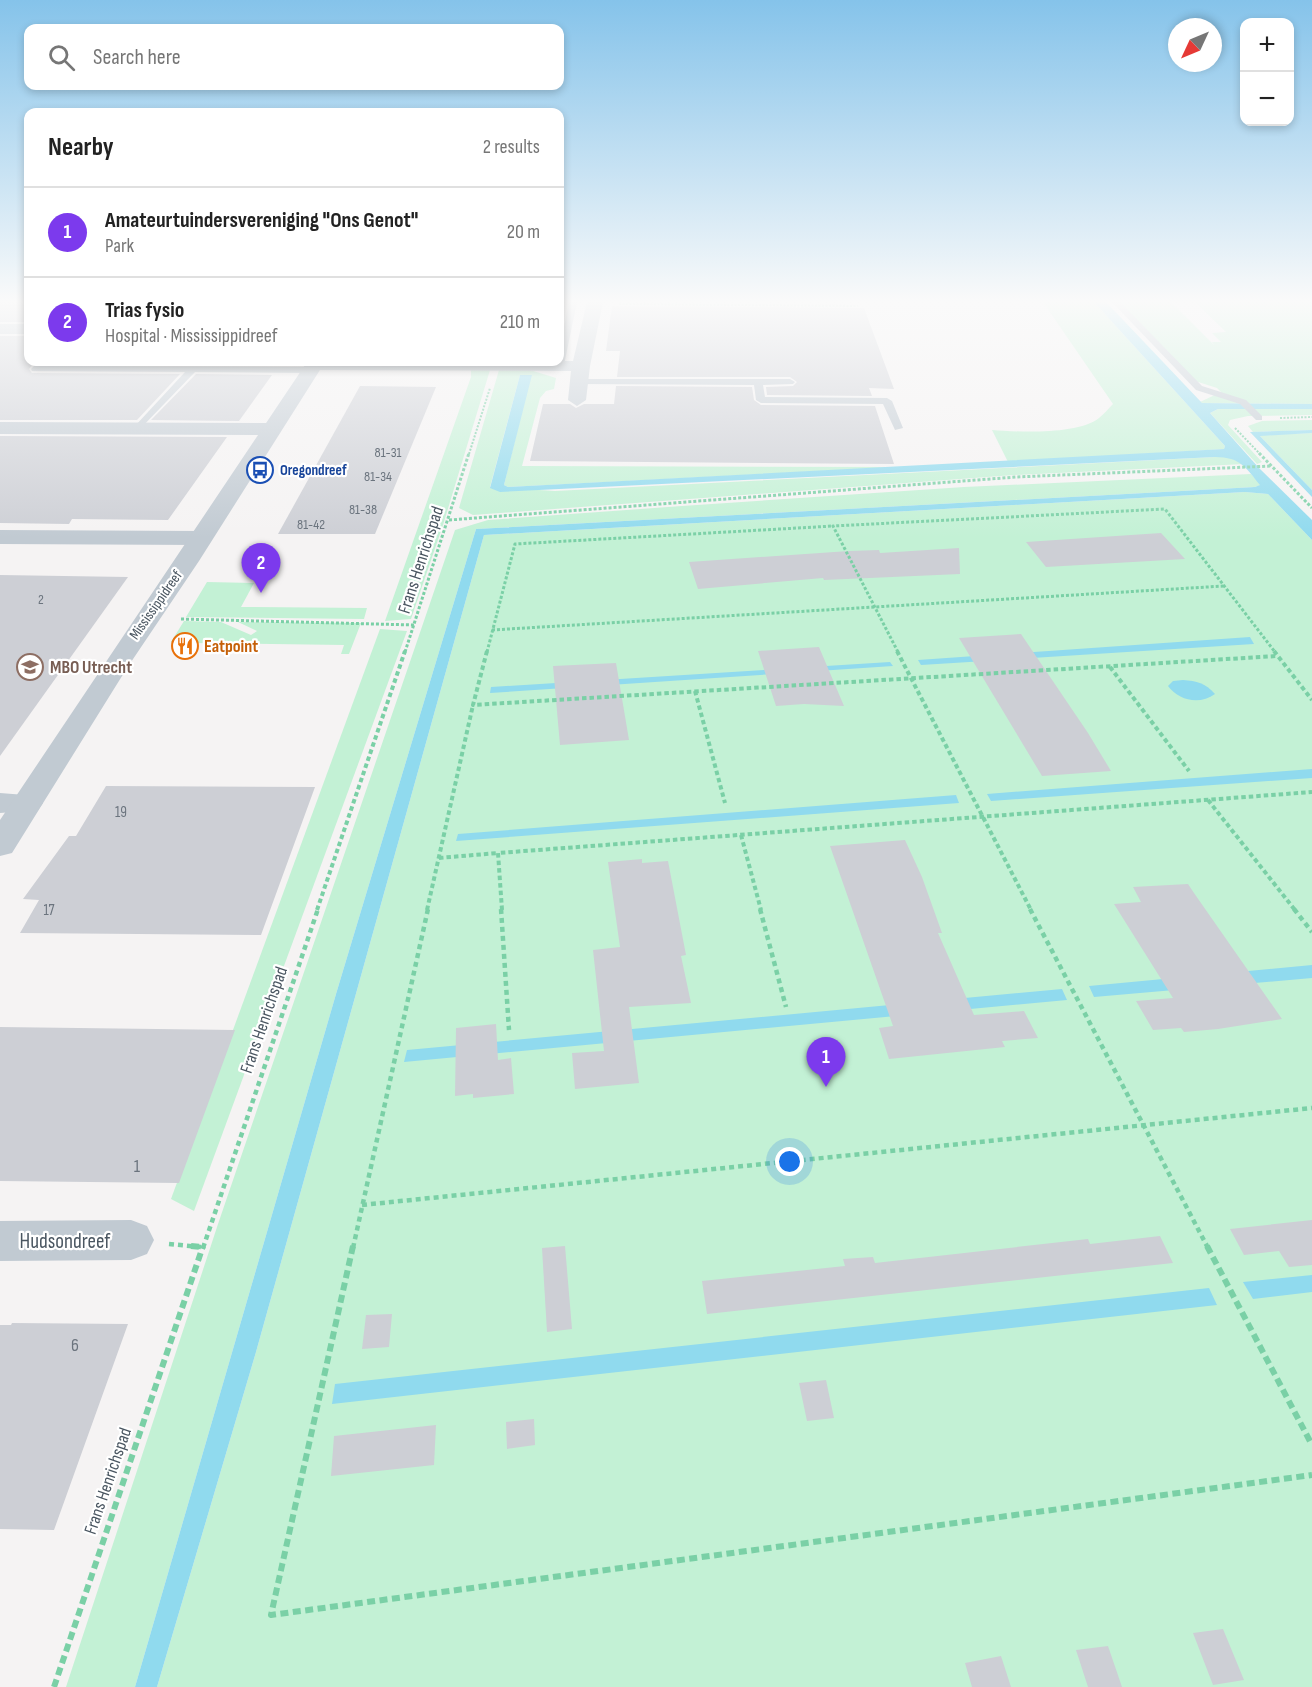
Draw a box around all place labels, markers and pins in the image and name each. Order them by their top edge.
bus stop icon: Oregondreef [245,455,275,485]
place label: Oregondreef [280,461,347,480]
pin: 2 [242,544,280,593]
restaurant icon: Eatpoint [170,631,200,661]
place label: Eatpoint [204,636,258,657]
school or university icon: MBO Utrecht [15,652,45,682]
place label: MBO Utrecht [50,657,132,678]
pin: 1 [806,1038,846,1087]

